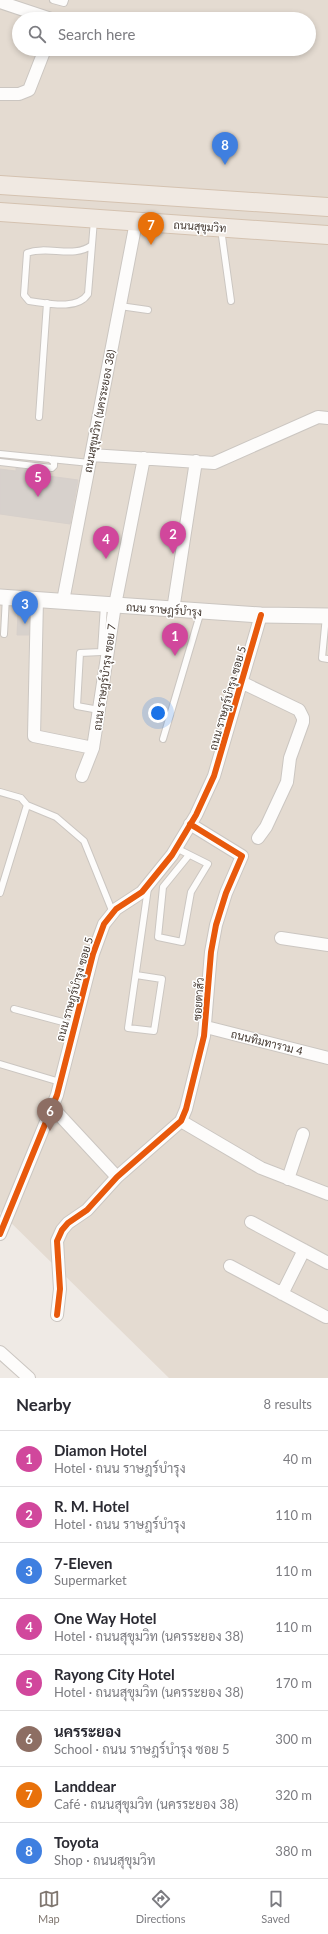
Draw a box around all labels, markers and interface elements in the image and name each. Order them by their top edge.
search box [12,12,316,56]
icon: search [26,23,48,45]
text: Search here [58,25,135,43]
pin: 8 [212,132,238,165]
pin: 7 [138,212,164,245]
street label: ถนนสุขุมวิท [173,218,227,237]
street label: ถนนสุขุมวิท (นครระยอง 38) [81,348,120,474]
pin: 5 [25,464,51,497]
pin: 2 [160,521,186,554]
pin: 4 [93,526,119,559]
pin: 3 [12,591,38,624]
street label: ถนน ราษฎร์บำรุง [125,599,203,621]
street label: ถนน ราษฎร์บำรุง ซอย 7 [89,623,121,732]
pin: 1 [162,623,188,656]
street label: ถนน ราษฎร์บำรุง ซอย 5 [205,644,251,752]
your location [148,703,168,723]
street label: ถนน ราษฎร์บำรุง ซอย 5 [52,935,98,1043]
street label: ซอยตาสัว [190,977,206,1021]
street label: ถนนทิมทาราม 4 [230,1027,305,1057]
pin: 6 [37,1098,63,1131]
text: Nearby [16,1394,71,1415]
text: 8 results [264,1396,312,1412]
text: Diamon Hotel [54,1441,147,1459]
text: 1 [25,1451,33,1467]
text: 40 m [283,1451,312,1467]
text: Hotel · ถนน ราษฎร์บำรุง [54,1460,186,1476]
text: R. M. Hotel [54,1497,129,1515]
text: 2 [25,1507,33,1523]
text: 110 m [275,1507,312,1523]
text: Hotel · ถนน ราษฎร์บำรุง [54,1516,186,1532]
text: 7-Eleven [54,1554,113,1572]
text: 3 [25,1563,33,1579]
text: 110 m [275,1563,312,1579]
text: Supermarket [54,1572,127,1588]
text: One Way Hotel [54,1609,156,1627]
text: 4 [25,1619,33,1635]
text: 110 m [275,1619,312,1635]
text: Hotel · ถนนสุขุมวิท (นครระยอง 38) [54,1628,243,1644]
text: Rayong City Hotel [54,1665,175,1683]
text: 5 [25,1675,33,1691]
text: 170 m [275,1675,312,1691]
text: Hotel · ถนนสุขุมวิท (นครระยอง 38) [54,1684,243,1700]
text: นครระยอง [54,1722,121,1740]
text: 6 [25,1731,33,1747]
text: 300 m [275,1731,312,1747]
text: School · ถนน ราษฎร์บำรุง ซอย 5 [54,1741,230,1757]
text: Landdear [54,1777,116,1795]
text: 7 [25,1787,33,1803]
text: 320 m [275,1787,312,1803]
text: Café · ถนนสุขุมวิท (นครระยอง 38) [54,1796,238,1812]
text: Toyota [54,1833,99,1851]
text: 8 [25,1843,33,1859]
text: 380 m [275,1843,312,1859]
text: Shop · ถนนสุขุมวิท [54,1852,155,1868]
tab: Map [38,1888,60,1925]
tab: Directions [136,1888,185,1925]
tab: Saved [261,1888,290,1925]

